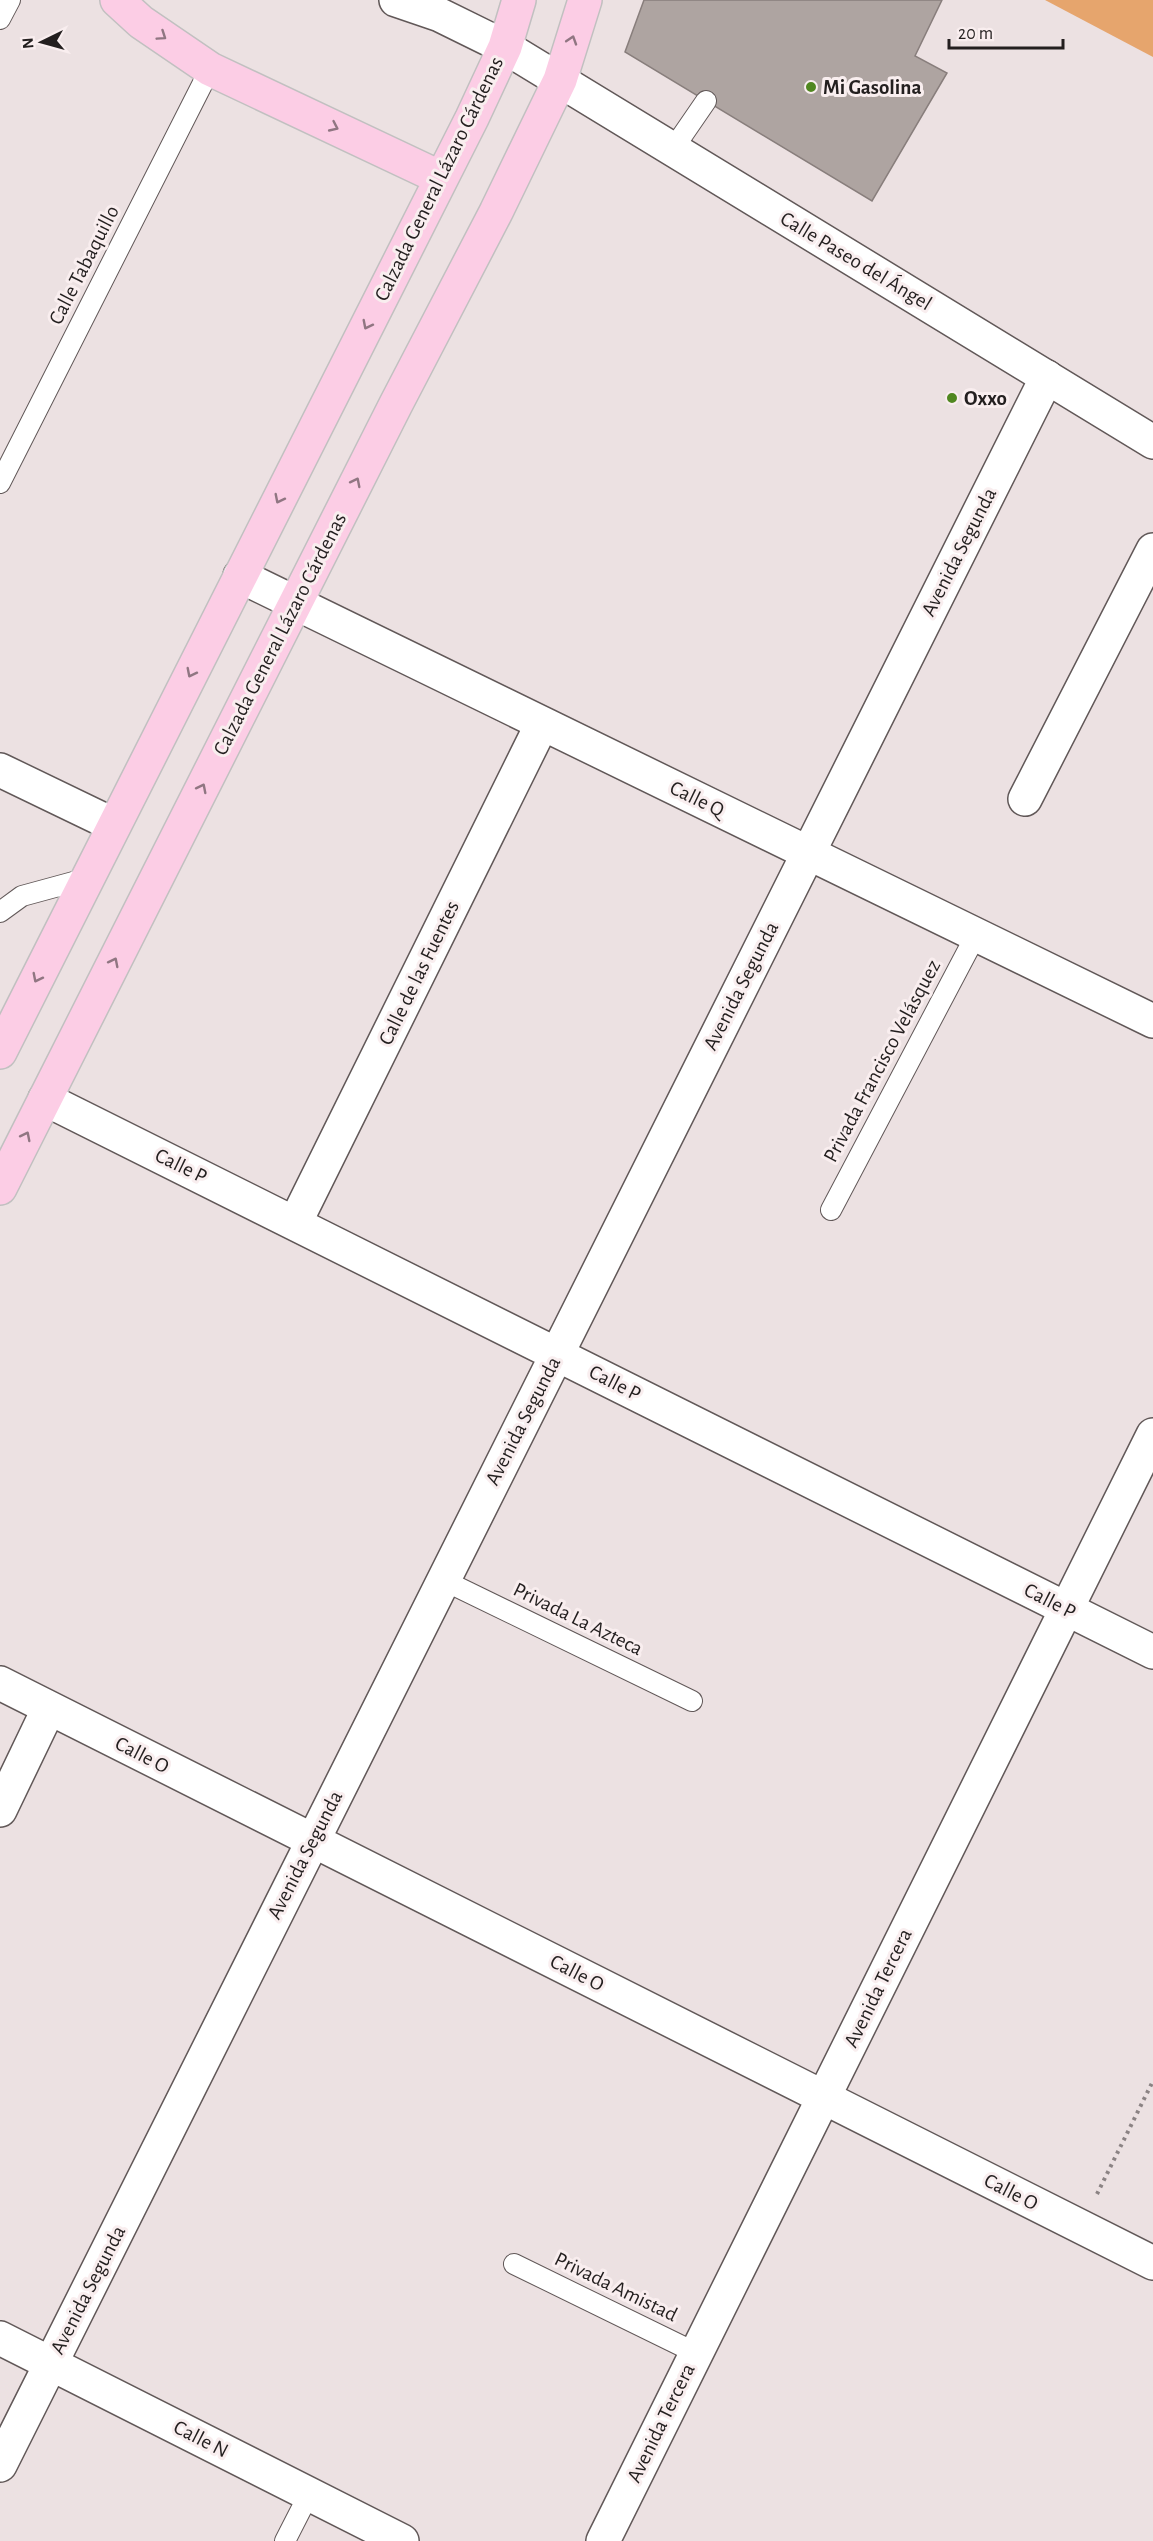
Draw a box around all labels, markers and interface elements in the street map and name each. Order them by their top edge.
north arrow [12,12,72,72]
scale bar [949,12,1063,50]
text: 20 m [958,25,993,43]
one-way arrow [156,29,167,40]
one-way arrow [565,35,577,46]
text: N [20,37,37,49]
street label: Calzada General Lázaro Cárdenas [371,54,507,304]
place label: Mi Gasolina [823,77,922,98]
marker: Mi Gasolina [804,80,818,94]
one-way arrow [328,120,339,132]
street label: Calle Tabaquillo [45,202,123,328]
street label: Calle Paseo del Ángel [777,206,936,314]
one-way arrow [363,318,374,329]
place label: Oxxo [964,388,1007,409]
marker: Oxxo [945,391,959,405]
one-way arrow [349,478,360,489]
street label: Avenida Segunda [918,484,1001,620]
one-way arrow [275,492,286,503]
street label: Calzada General Lázaro Cárdenas [210,510,350,758]
one-way arrow [187,667,199,678]
street label: Calle Q [667,777,730,822]
one-way arrow [195,783,206,794]
street label: Calle de las Fuentes [375,898,463,1048]
street label: Avenida Segunda [700,918,783,1054]
street label: Privada Francisco Velásquez [820,956,944,1166]
one-way arrow [107,957,118,968]
one-way arrow [33,972,44,983]
one-way arrow [19,1131,31,1142]
street label: Calle P [152,1144,210,1188]
street label: Avenida Segunda [482,1353,565,1489]
street label: Calle P [586,1361,644,1405]
street label: Privada La Azteca [510,1579,646,1659]
street label: Calle P [1021,1579,1079,1623]
street label: Calle O [112,1733,172,1777]
street label: Avenida Segunda [264,1787,347,1923]
street label: Avenida Tercera [840,1925,916,2051]
street label: Calle O [547,1951,607,1995]
street label: Calle O [981,2170,1041,2214]
street label: Avenida Segunda [47,2222,130,2358]
street label: Privada Amistad [551,2248,681,2326]
street label: Avenida Tercera [623,2360,699,2486]
street label: Calle N [170,2416,232,2462]

